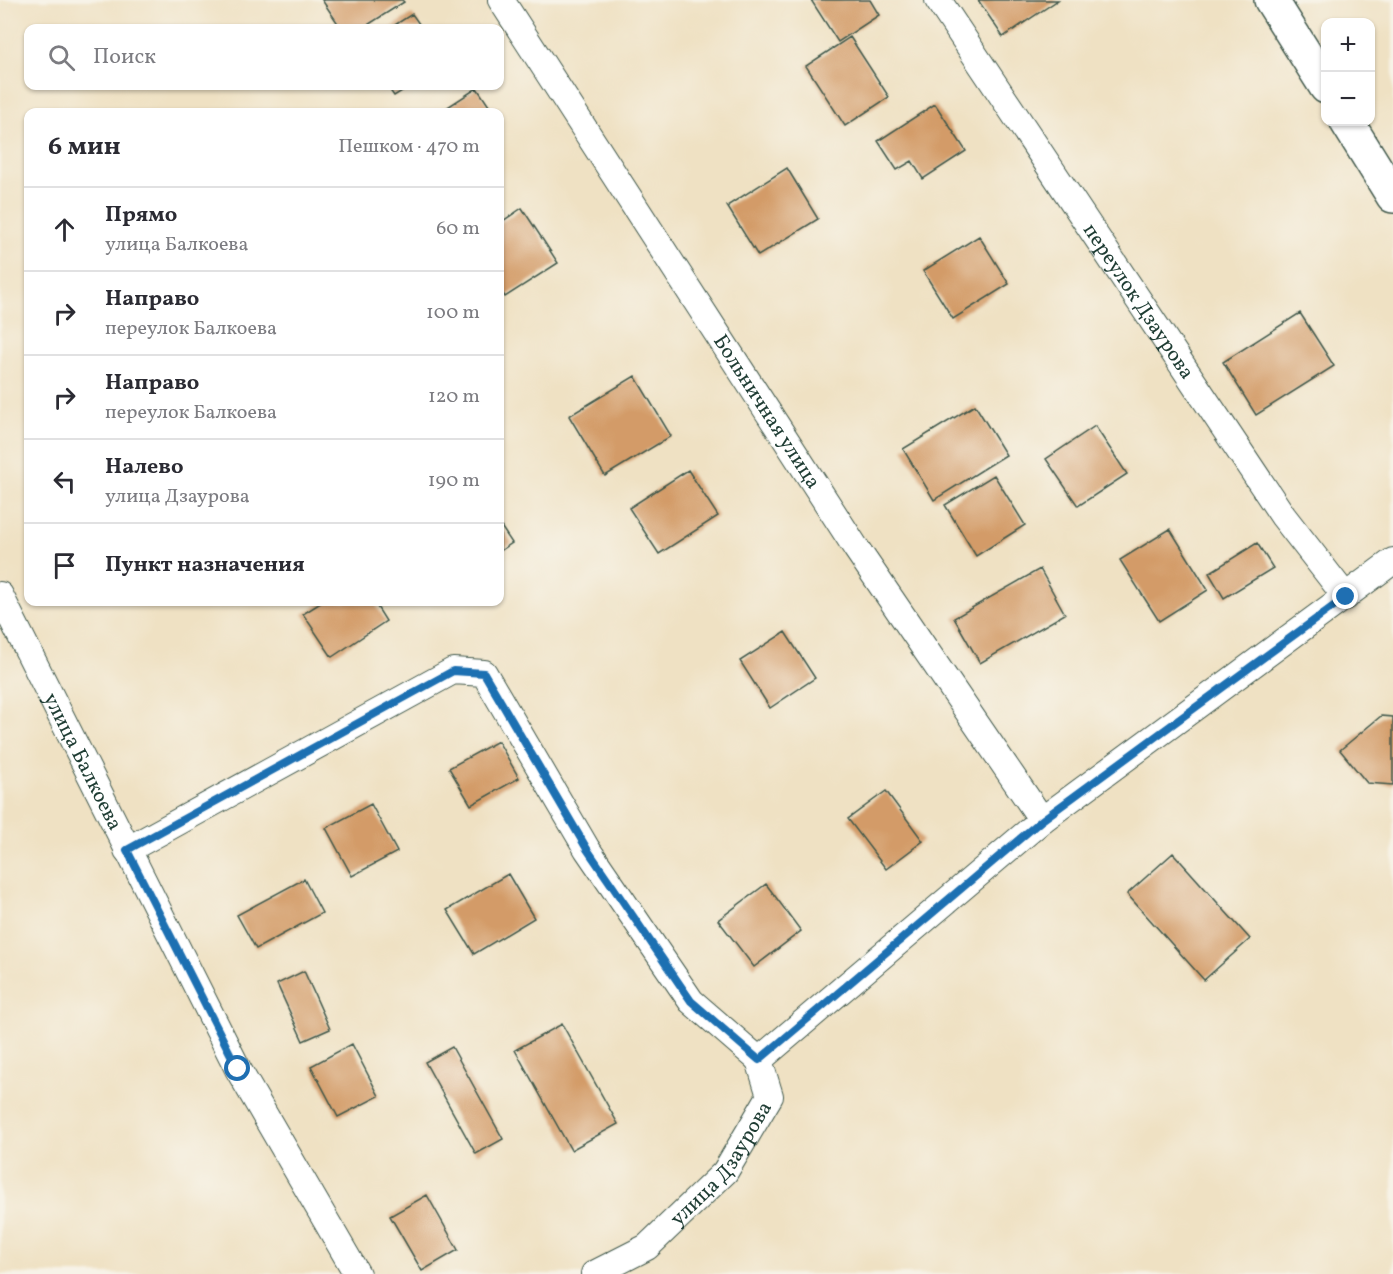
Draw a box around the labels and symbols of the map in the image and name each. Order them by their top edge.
street label: переулок Дзаурова [1075,218,1201,386]
street label: Больничная улица [705,329,827,495]
route end [1332,583,1358,609]
street label: улица Балкоева [35,688,129,836]
route start [224,1055,250,1081]
street label: улица Дзаурова [664,1096,780,1233]

